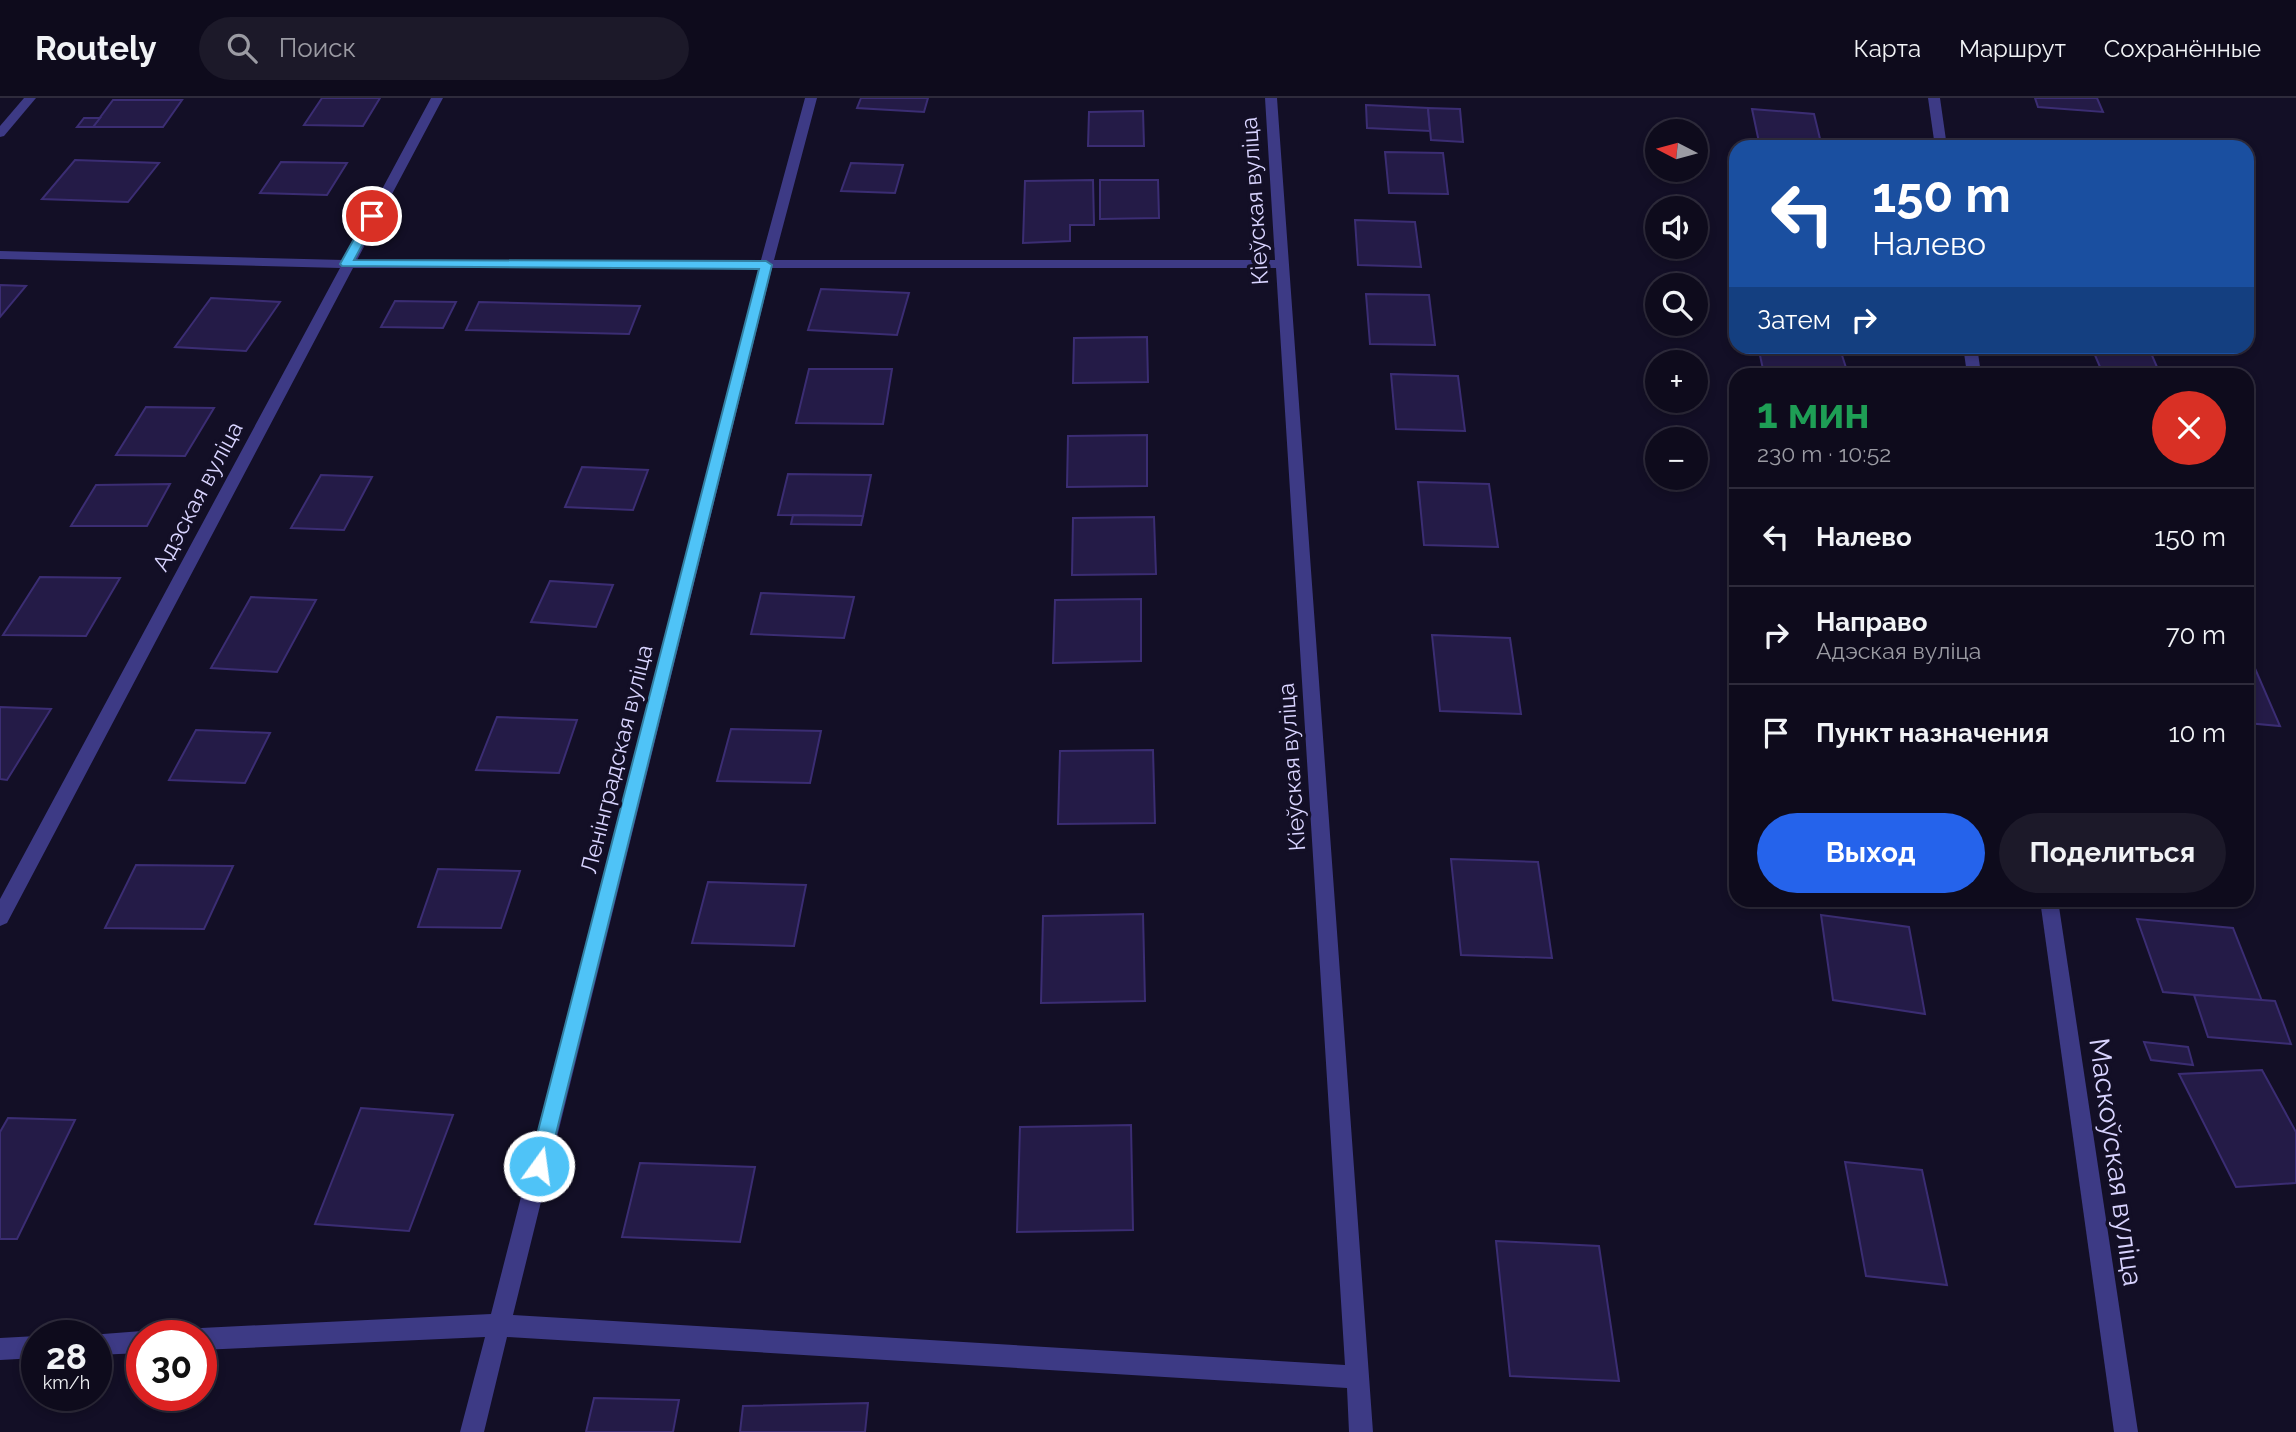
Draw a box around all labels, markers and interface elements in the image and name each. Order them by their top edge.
search box [199,17,689,80]
text: Routely [35,29,157,68]
icon: search [223,29,261,67]
text: Поиск [279,33,356,63]
text: Карта [1853,34,1921,63]
text: Маршрут [1959,34,2066,63]
text: Сохранённые [2104,34,2261,63]
street label: Кіеўская вуліца [1235,116,1273,286]
north arrow [1645,119,1708,182]
map controls [1645,119,1708,490]
text: 150 m [1872,166,2011,223]
icon: left [1757,168,1848,259]
pin [342,186,402,246]
button: sound [1645,196,1708,259]
icon: arrive [353,197,391,235]
text: Налево [1872,225,1986,262]
button: search [1645,273,1708,336]
icon: right [1845,301,1883,339]
text: Затем [1757,305,1831,335]
button: + [1645,350,1708,413]
text: 1 мин [1757,389,1870,438]
button: close [2152,391,2226,465]
street label: Адэская вуліца [146,417,248,575]
button: − [1645,427,1708,490]
text: 230 m · 10:52 [1757,440,1891,467]
icon: left [1757,518,1795,556]
text: Налево [1816,522,1912,552]
text: 150 m [2154,522,2226,552]
text: Направо [1816,607,1927,637]
icon: right [1757,616,1795,654]
text: 70 m [2166,620,2226,650]
text: Адэская вуліца [1816,637,1981,664]
street label: Ленінградская вуліца [574,642,658,876]
street label: Кіеўская вуліца [1272,682,1310,852]
icon: arrive [1757,714,1795,752]
text: Пункт назначения [1816,718,2049,748]
text: 10 m [2168,718,2226,748]
button: Выход [1757,813,1985,893]
button: Поделиться [1999,813,2226,893]
street label: Маскоўская вуліца [2082,1036,2150,1288]
position arrow [502,1129,576,1203]
speed limit sign: 30 [126,1320,217,1411]
text: 28 [46,1336,87,1377]
text: km/h [43,1372,90,1393]

